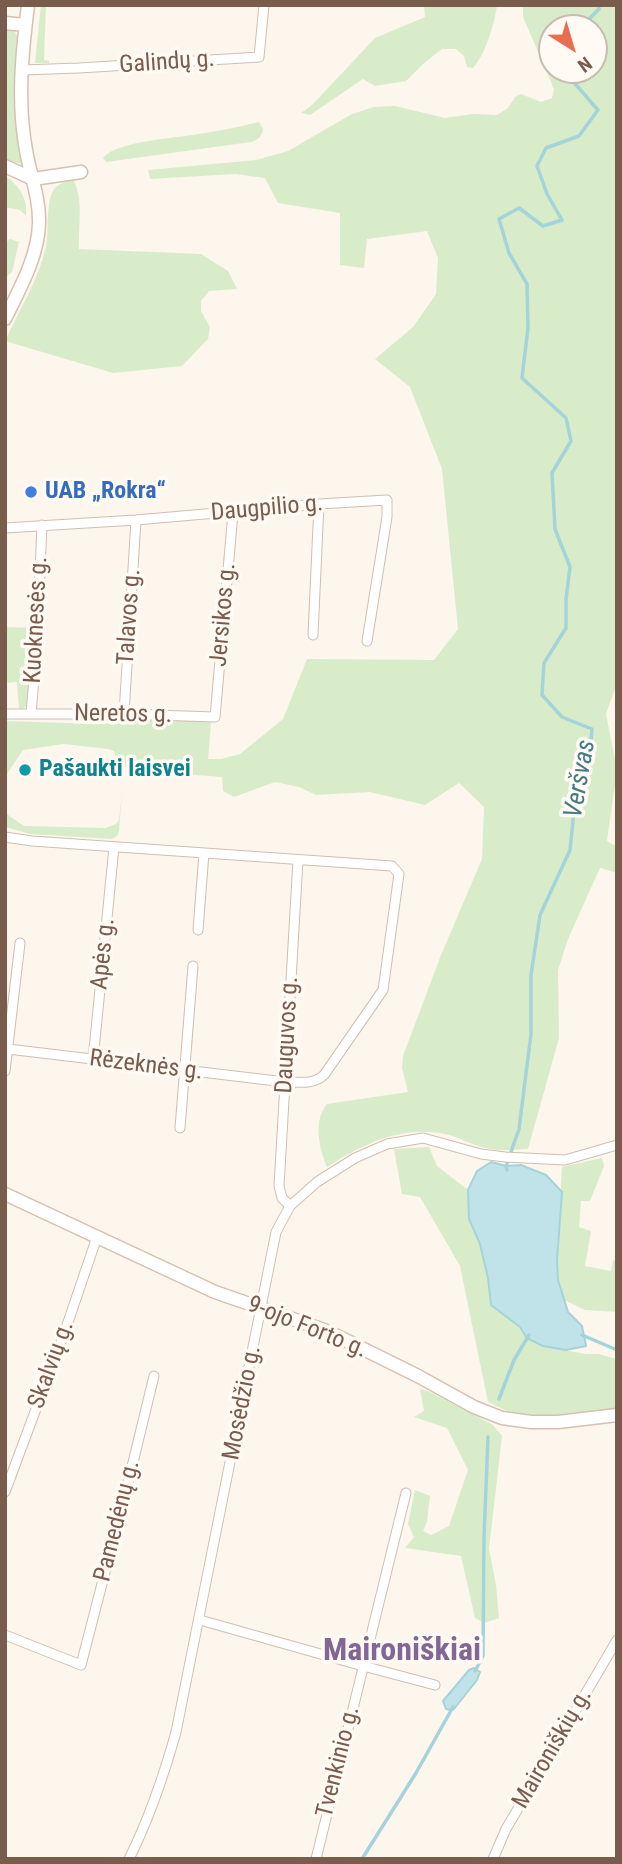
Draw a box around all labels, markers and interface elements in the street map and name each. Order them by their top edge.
north arrow [538,14,608,84]
street label: Galindų g. [118,45,216,81]
text: N [573,52,596,77]
place label: UAB „Rokra“ [45,478,166,506]
marker: UAB „Rokra“ [23,484,39,500]
street label: Daugpilio g. [210,490,324,528]
street label: Kuoknesės g. [19,556,55,684]
street label: Jersikos g. [205,562,243,668]
street label: Talavos g. [112,568,148,666]
street label: Neretos g. [74,700,172,730]
water label: Veršvas [559,738,603,820]
place label: Pašaukti laisvei [39,756,191,784]
marker: Pašaukti laisvei [17,762,33,778]
street label: Apės g. [86,917,122,991]
street label: Dauguvos g. [271,976,305,1094]
street label: Rėzeknės g. [88,1045,204,1087]
street label: 9-ojo Forto g. [243,1291,371,1365]
street label: Skalvių g. [23,1317,81,1413]
street label: Mosėdžio g. [218,1343,268,1463]
street label: Pamedėnų g. [89,1457,147,1585]
district label: Maironiškiai [323,1633,481,1671]
street label: Maironiškių g. [507,1684,599,1814]
street label: Tvenkinio g. [311,1703,367,1821]

